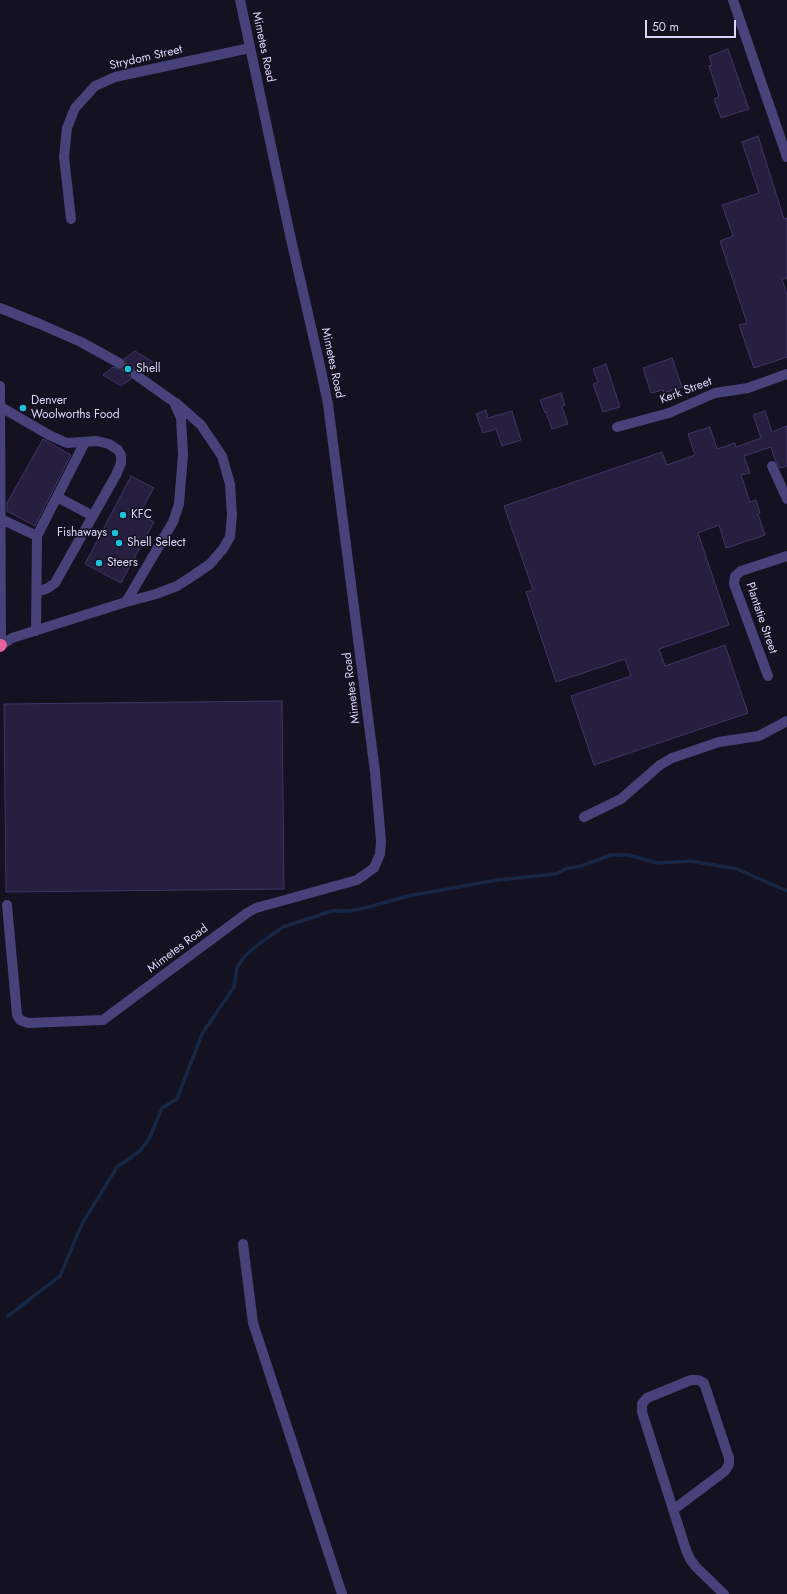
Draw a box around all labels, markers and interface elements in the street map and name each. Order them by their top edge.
street label: Mimetes Road [248,10,278,84]
scale bar [647,12,738,38]
text: 50 m [652,18,679,36]
street label: Strydom Street [108,43,184,73]
street label: Mimetes Road [317,326,347,400]
place label: Shell [136,362,161,376]
marker: Shell [123,364,133,374]
street label: Kerk Street [658,375,714,407]
place label: Denver Woolworths Food [31,394,120,422]
marker: Denver Woolworths Food [18,403,28,413]
place label: KFC [131,508,152,522]
marker: KFC [118,510,128,520]
place label: Fishaways [57,526,107,540]
marker: Fishaways [110,528,120,538]
place label: Shell Select [127,536,185,550]
marker: Shell Select [114,538,124,548]
place label: Steers [107,556,138,570]
marker: Steers [94,558,104,568]
street label: Plantatie Street [742,580,780,656]
street label: Mimetes Road [340,652,364,724]
street label: Mimetes Road [145,922,211,976]

